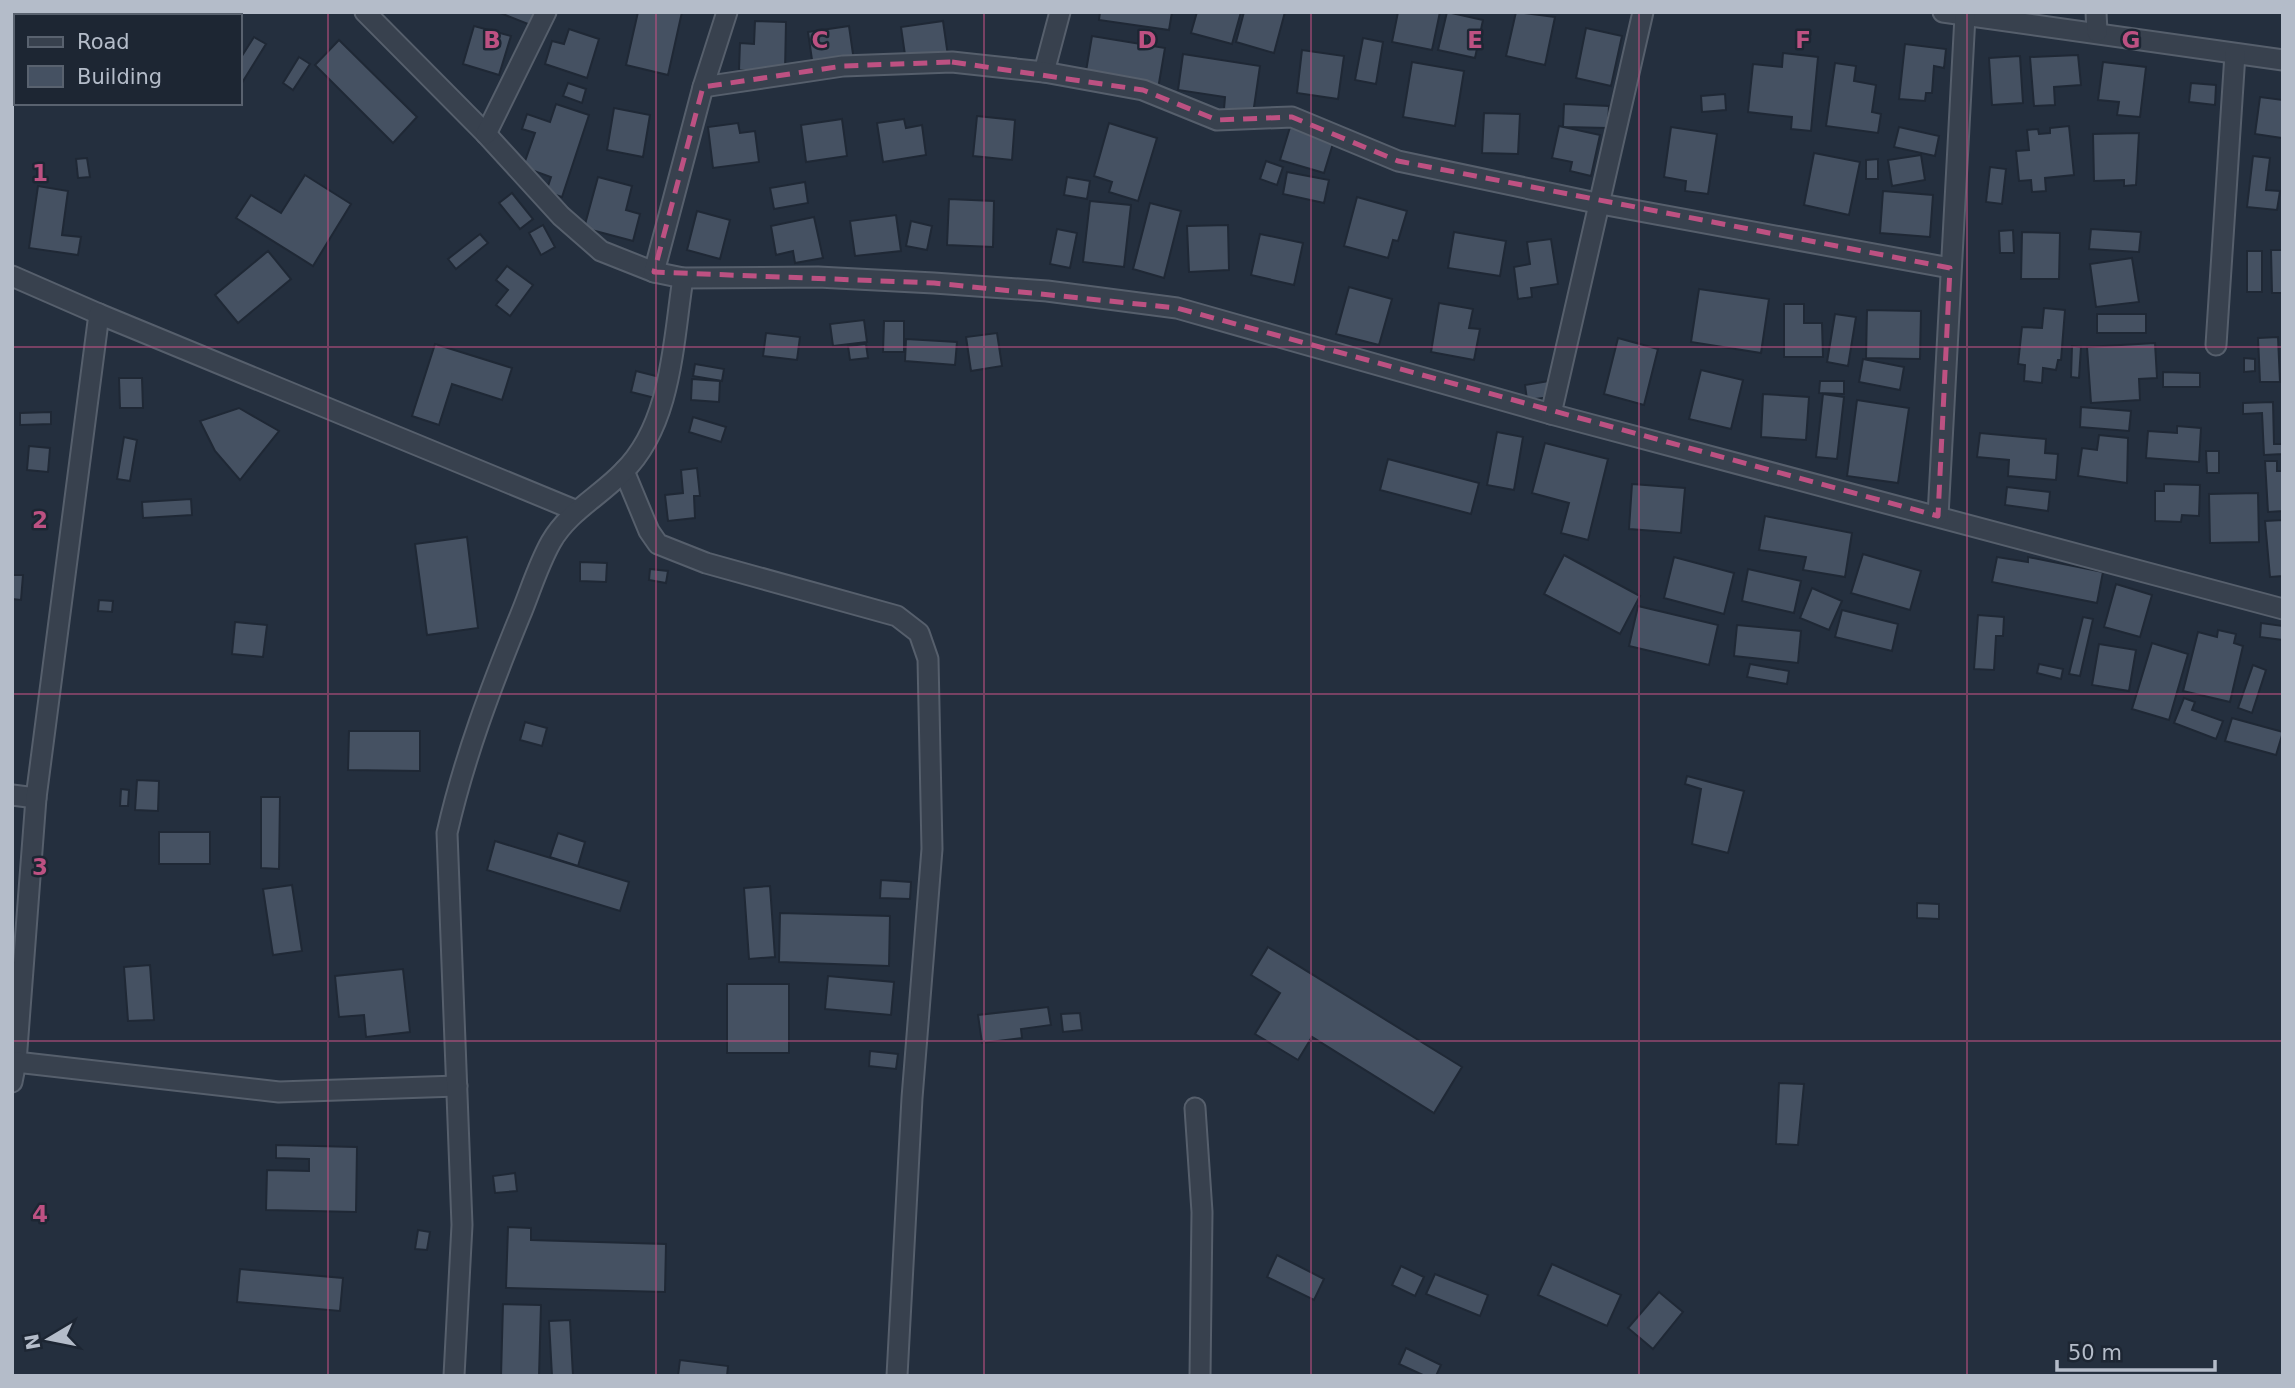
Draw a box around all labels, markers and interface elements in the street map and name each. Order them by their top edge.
legend [14,14,242,105]
text: B [483,27,501,53]
text: C [812,27,828,53]
text: D [1137,27,1157,53]
text: E [1467,27,1483,53]
text: F [1795,27,1811,53]
text: G [2122,27,2140,53]
text: Road [77,30,130,54]
text: Building [77,65,162,89]
text: 1 [32,160,48,186]
text: 2 [32,507,48,533]
text: 3 [32,854,48,880]
text: 4 [32,1201,48,1227]
north arrow [14,1304,84,1374]
scale bar [2057,1328,2214,1372]
text: N [20,1332,44,1352]
text: 50 m [2068,1341,2122,1365]

